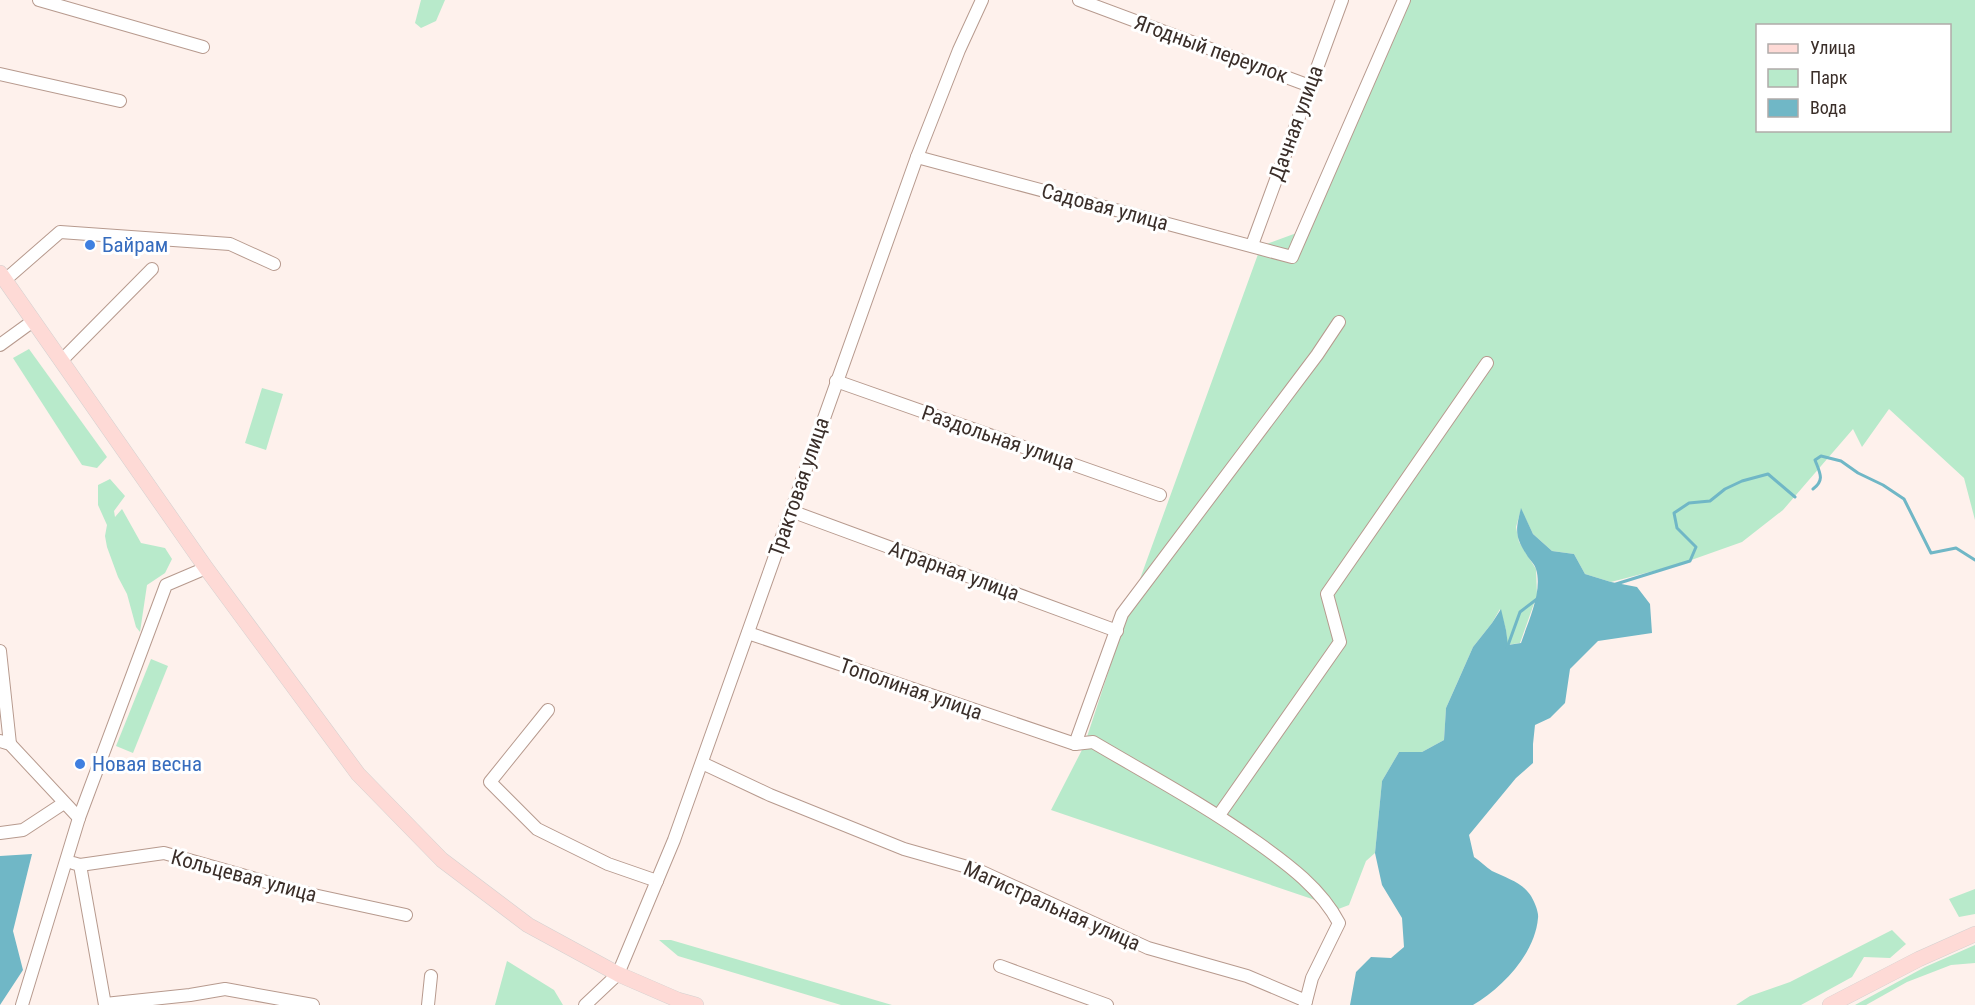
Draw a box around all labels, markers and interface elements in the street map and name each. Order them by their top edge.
street label: Ягодный переулок [1131,10,1291,88]
legend [1756,24,1951,132]
text: Улица [1810,37,1856,58]
street label: Дачная улица [1264,62,1328,184]
text: Парк [1810,67,1848,88]
text: Вода [1810,97,1847,118]
street label: Садовая улица [1039,179,1171,235]
place label: Байрам [102,233,168,257]
marker: Байрам [83,238,97,252]
street label: Раздольная улица [919,401,1077,475]
street label: Трактовая улица [764,414,834,560]
street label: Аграрная улица [885,536,1023,606]
street label: Тополиная улица [836,653,986,725]
place label: Новая весна [92,752,202,776]
marker: Новая весна [73,757,87,771]
street label: Кольцевая улица [169,845,319,907]
street label: Магистральная улица [960,856,1144,956]

